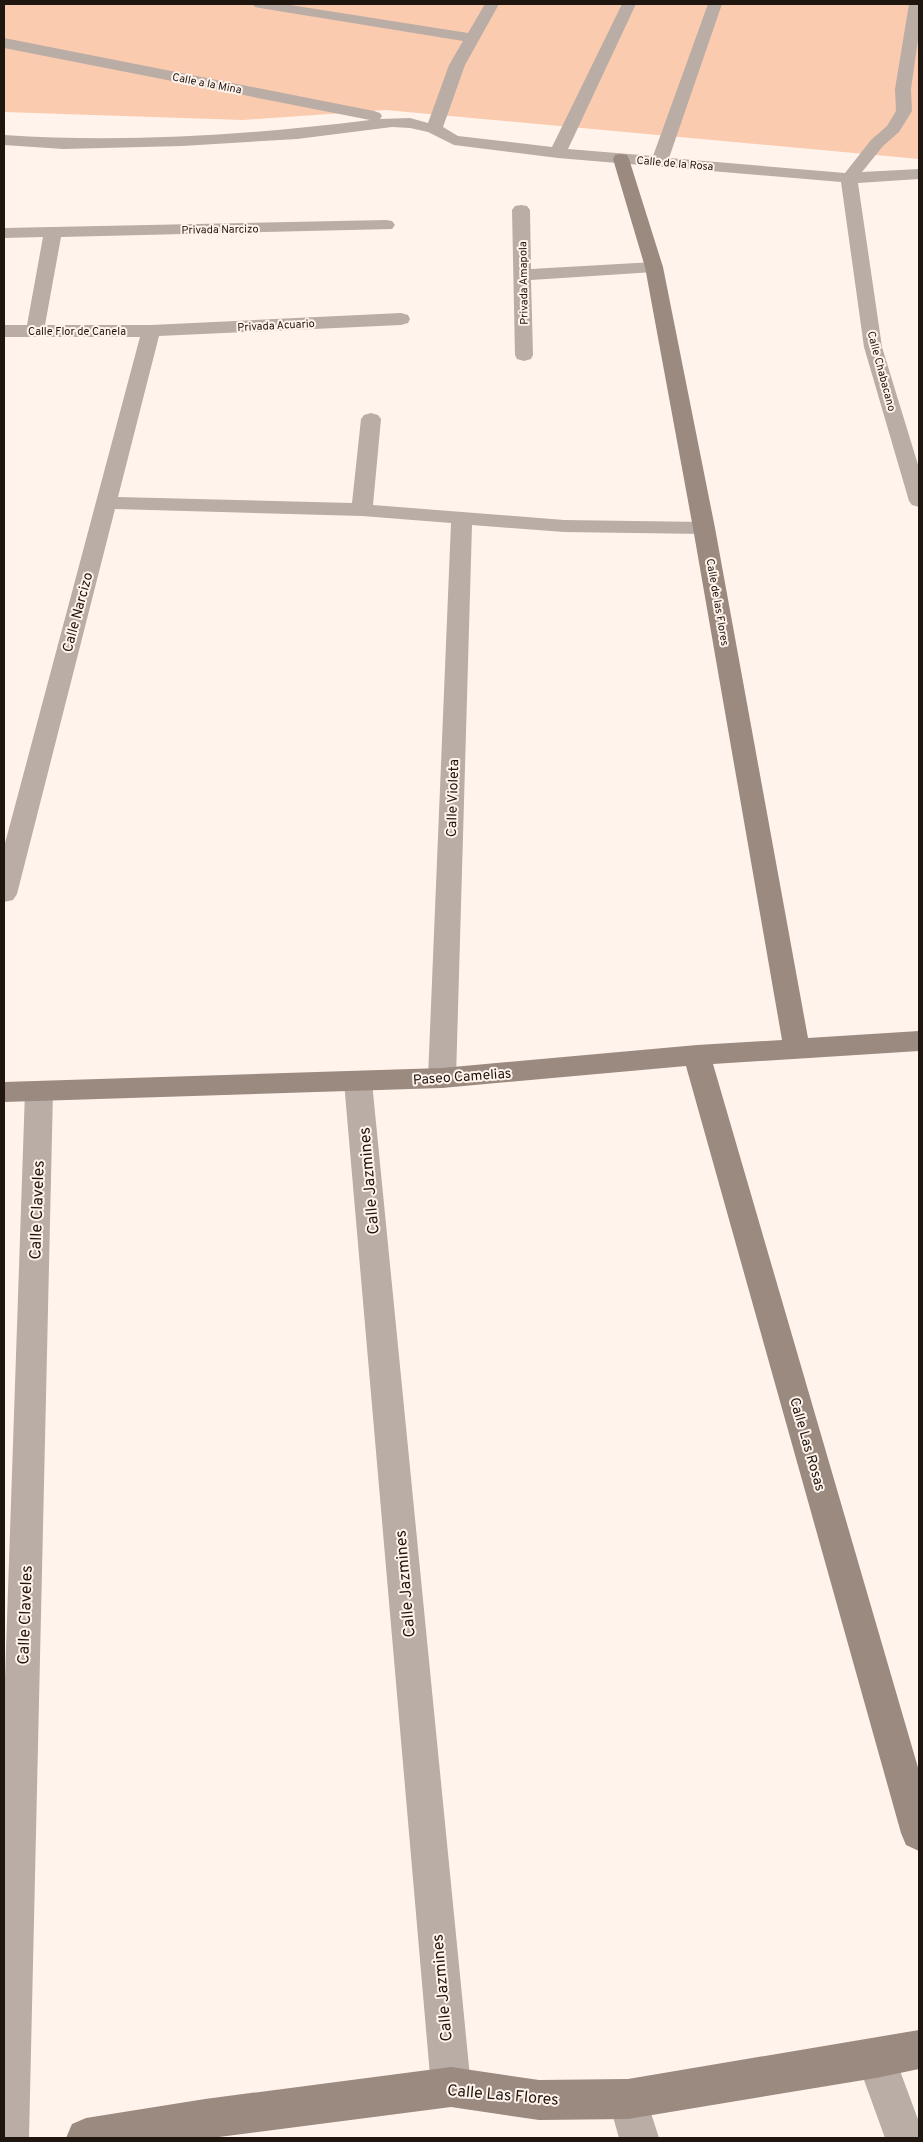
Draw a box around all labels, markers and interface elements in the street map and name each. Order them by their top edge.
street label: Calle a la Mina [171,70,243,98]
street label: Calle de la Rosa [636,154,714,174]
street label: Privada Narcizo [181,222,259,238]
street label: Privada Amapola [516,241,532,325]
street label: Privada Acuario [237,317,315,335]
street label: Calle Flor de Canela [28,325,126,339]
street label: Calle Chabacano [864,330,898,413]
street label: Calle de las Flores [702,557,732,647]
street label: Calle Narcizo [60,570,97,654]
street label: Calle Violeta [444,759,463,837]
street label: Paseo Camelias [412,1066,512,1089]
street label: Calle Jazmines [355,1126,385,1235]
street label: Calle Claveles [26,1160,50,1260]
street label: Calle Las Rosas [785,1396,828,1493]
street label: Calle Jazmines [391,1529,421,1638]
street label: Calle Claveles [14,1565,38,1665]
street label: Calle Jazmines [428,1933,458,2042]
street label: Calle Las Flores [446,2081,559,2111]

